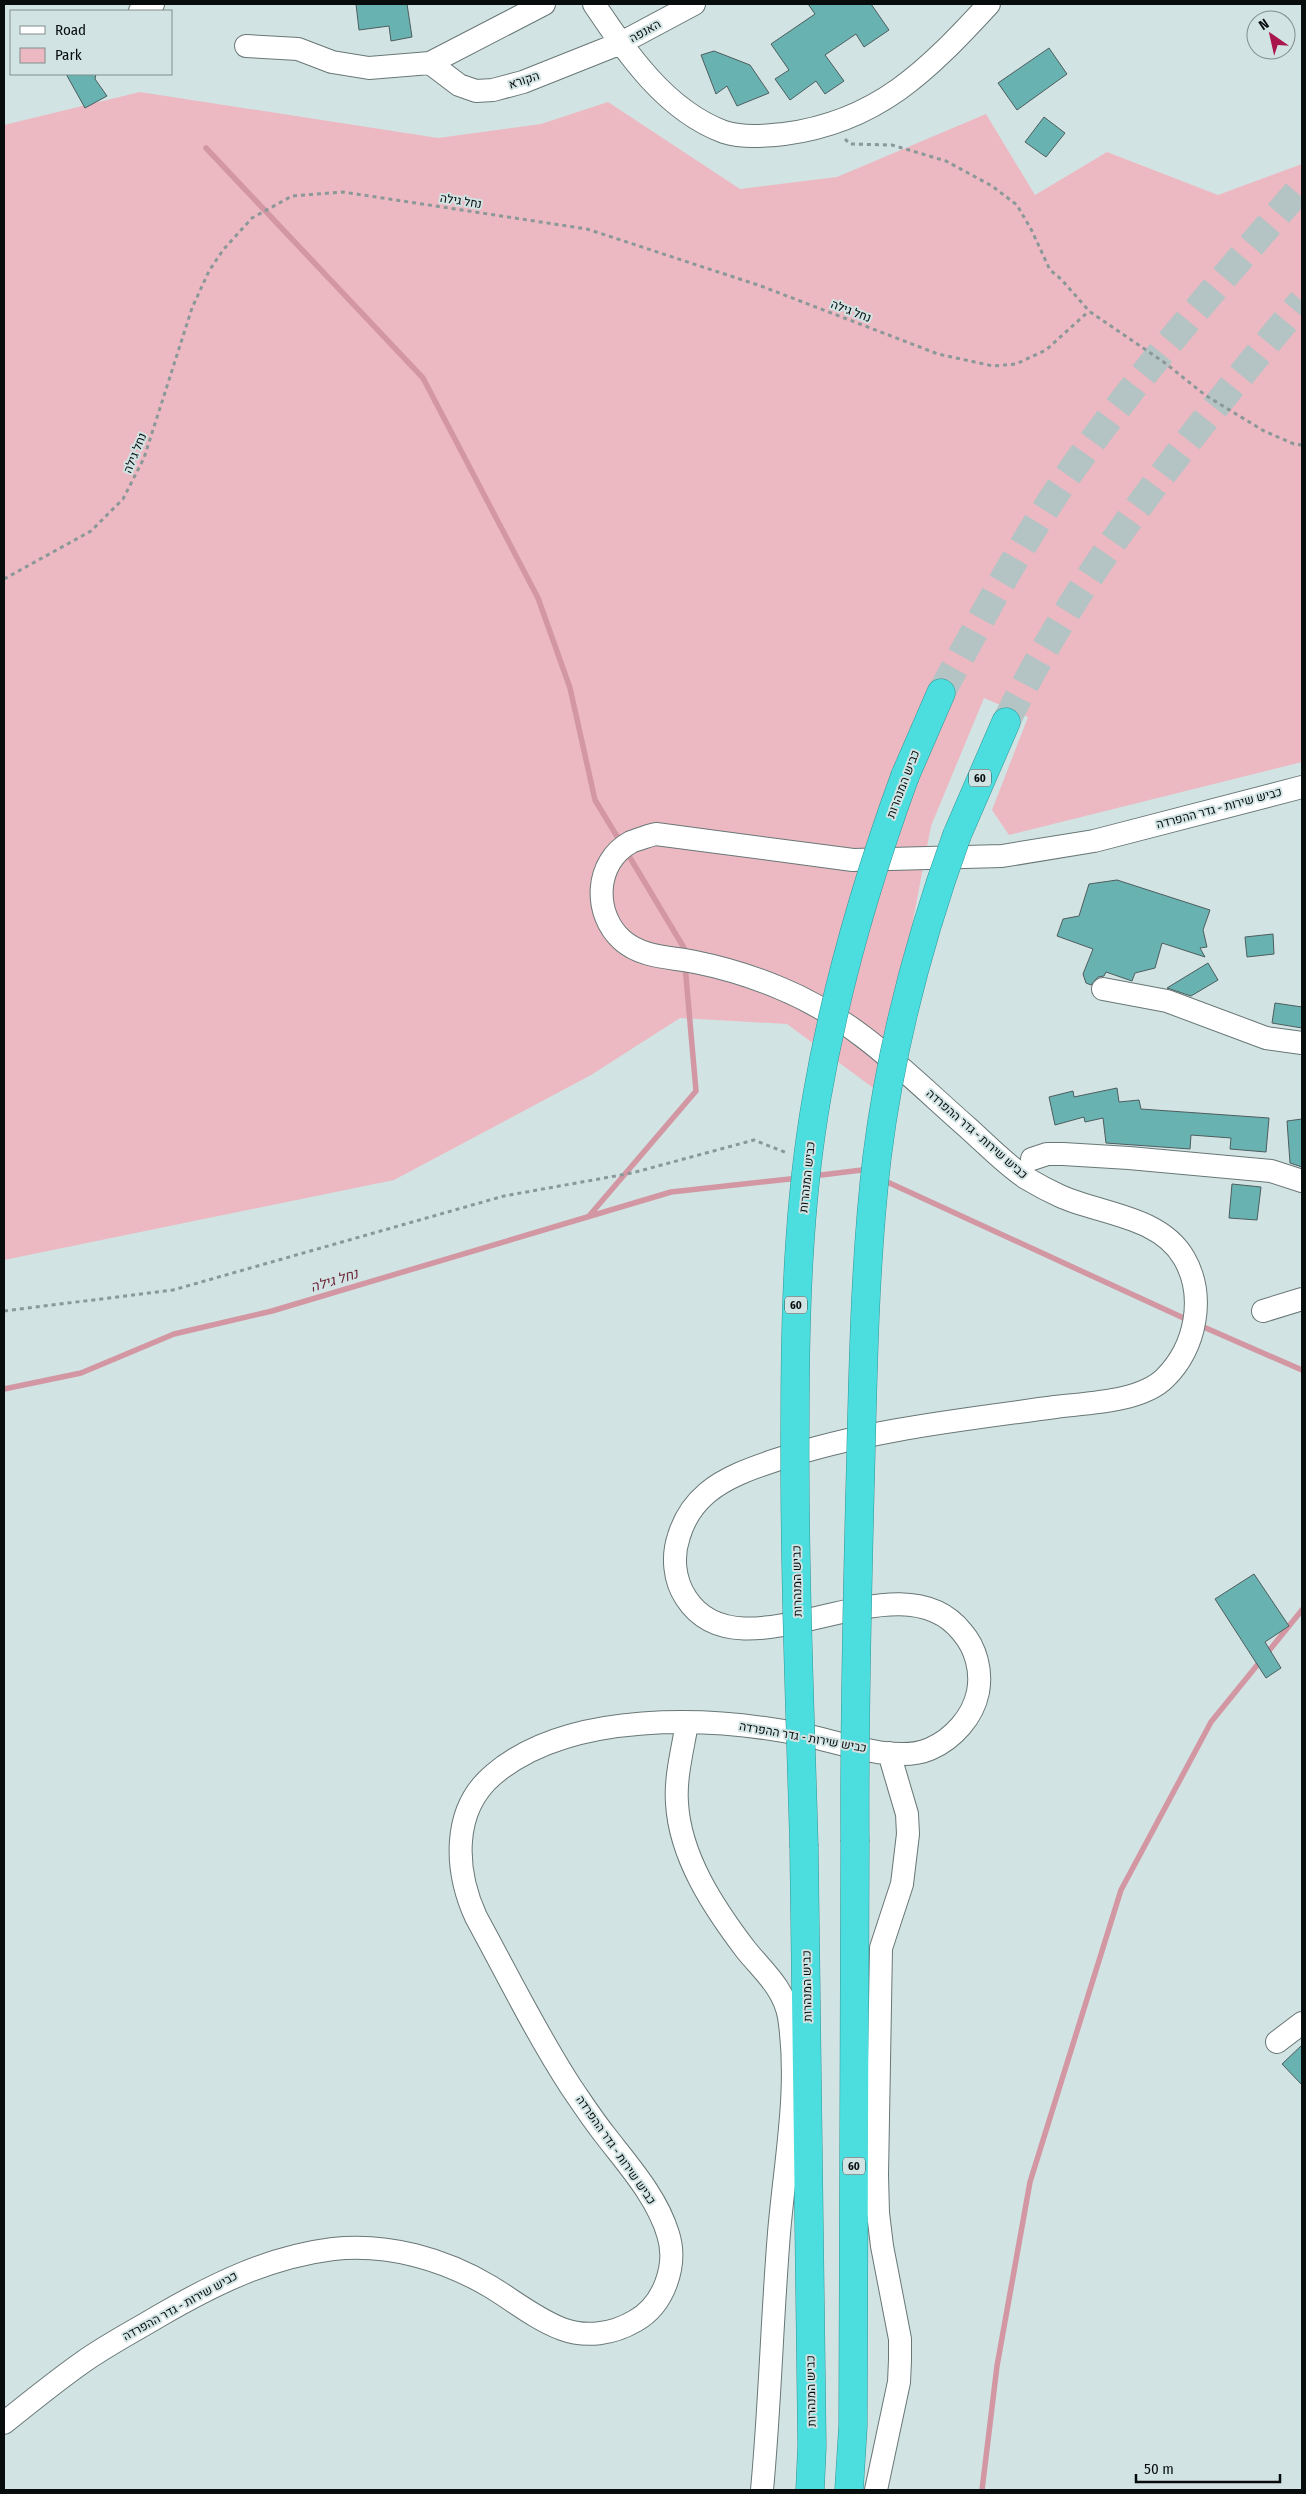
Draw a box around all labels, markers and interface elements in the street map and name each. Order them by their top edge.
legend [10,10,172,75]
north arrow [1246,10,1296,60]
text: N [1256,15,1272,34]
street label: האנפה [627,17,663,45]
text: Road [55,21,86,39]
text: Park [55,46,82,64]
street label: הקורא [507,68,541,92]
street label: נחל גילה [439,191,483,211]
street label: נחל גילה [829,297,873,325]
street label: נחל גילה [121,431,149,475]
street label: כביש המנהרות [884,748,922,820]
road number: 60 [969,770,991,786]
street label: כביש שירות - גדר ההפרדה [1155,785,1283,831]
street label: כביש שירות - גדר ההפרדה [924,1086,1030,1182]
street label: כביש המנהרות [796,1141,818,1213]
water label: נחל גילה [308,1265,361,1296]
road number: 60 [785,1296,807,1314]
street label: כביש המנהרות [789,1545,805,1617]
street label: כביש שירות - גדר ההפרדה [738,1719,868,1755]
street label: כביש המנהרות [799,1950,815,2022]
street label: כביש שירות - גדר ההפרדה [573,2093,659,2207]
road number: 60 [843,2158,865,2174]
street label: כביש שירות - גדר ההפרדה [120,2269,240,2343]
street label: כביש המנהרות [803,2355,819,2427]
scale bar [1136,2452,1280,2484]
text: 50 m [1144,2460,1174,2478]

